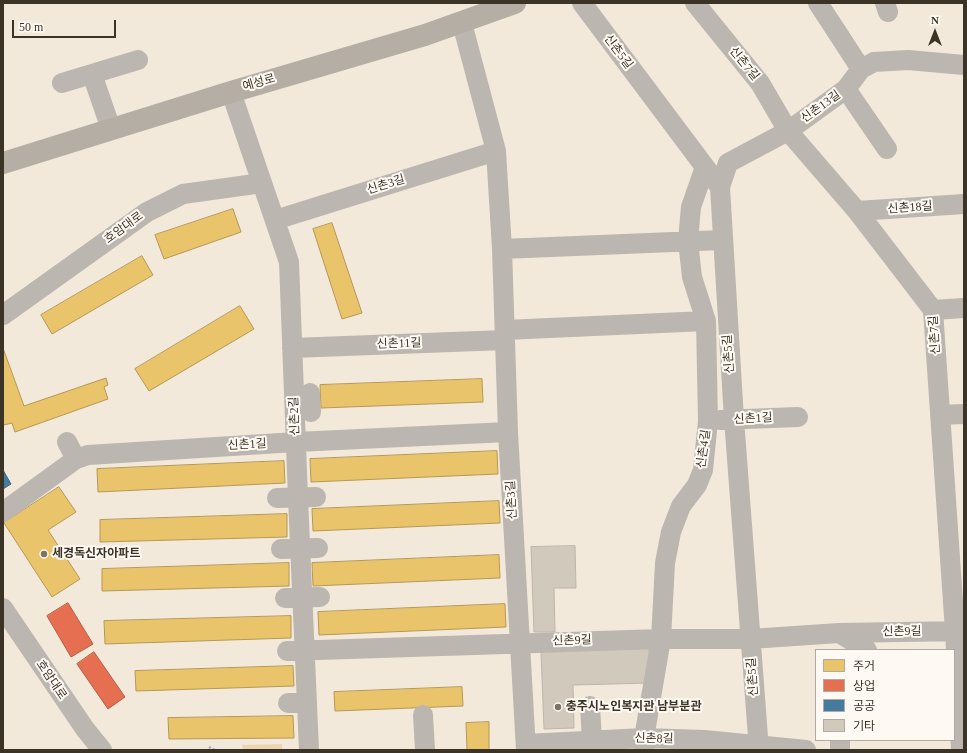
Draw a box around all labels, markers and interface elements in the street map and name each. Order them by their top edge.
scale bar [14,12,118,38]
north arrow [915,12,955,52]
text: N [931,14,939,26]
text: 50 m [19,20,43,34]
street label: 신촌5길 [600,32,636,72]
street label: 신촌7길 [726,44,762,84]
street label: 예성로 [241,72,277,94]
street label: 신촌13길 [799,88,843,126]
street label: 신촌3길 [365,172,407,198]
street label: 신촌18길 [887,199,933,217]
street label: 호암대로 [102,209,146,247]
street label: 신촌7길 [926,315,944,355]
street label: 신촌5길 [720,334,738,374]
street label: 신촌11길 [376,336,422,352]
street label: 신촌2길 [287,396,303,436]
street label: 신촌1길 [733,411,773,427]
street label: 신촌4길 [694,429,714,469]
street label: 신촌1길 [227,437,267,453]
street label: 신촌3길 [504,480,520,520]
place label: 세경독신자아파트 [52,547,140,561]
marker: 세경독신자아파트 [39,549,49,559]
street label: 신촌9길 [882,624,922,640]
street label: 신촌9길 [552,633,592,649]
legend [815,649,955,741]
street label: 신촌5길 [744,657,762,697]
street label: 호암대로 [33,658,69,702]
text: 주거 [853,659,875,673]
text: 상업 [853,679,875,693]
text: 공공 [853,699,875,713]
place label: 충주시노인복지관 남부분관 [566,700,701,714]
marker: 충주시노인복지관 남부분관 [553,702,563,712]
text: 기타 [853,719,875,733]
street label: 신촌8길 [634,731,674,747]

